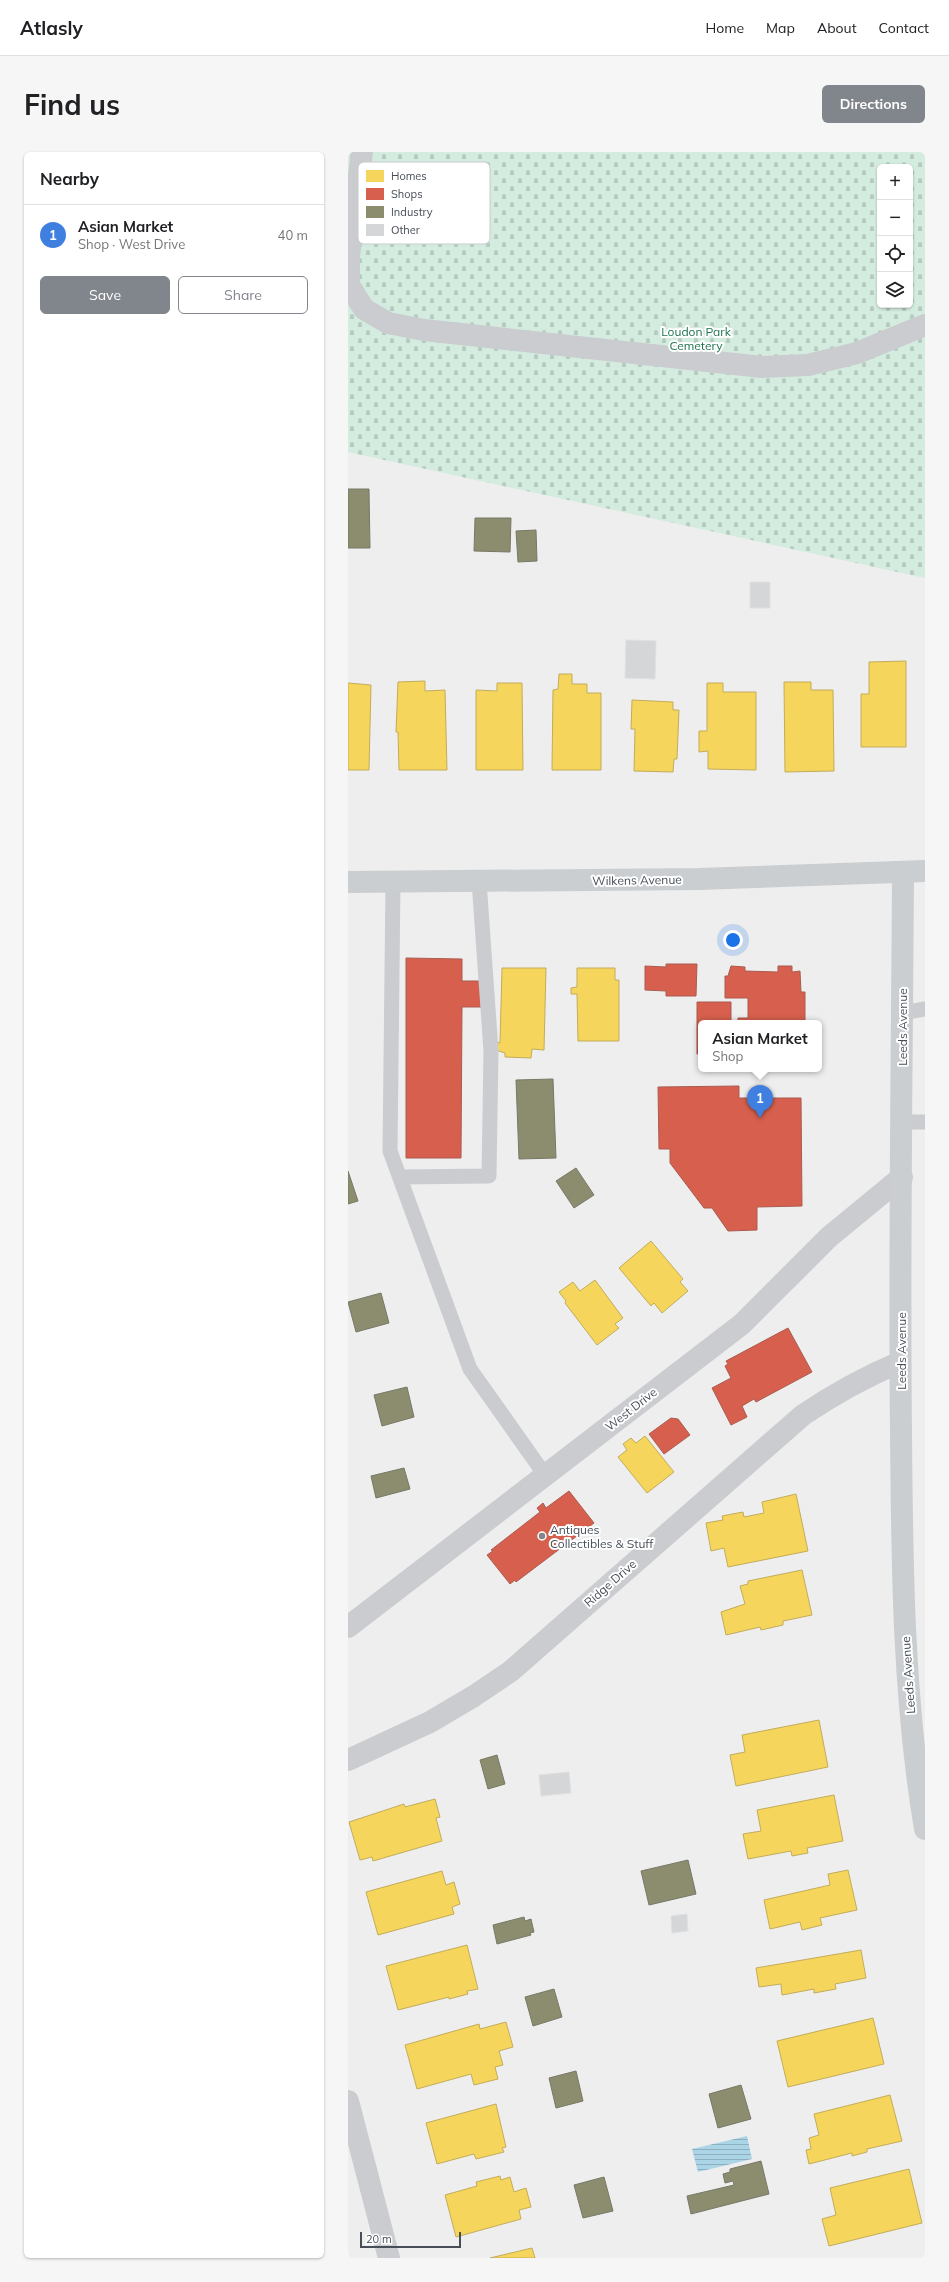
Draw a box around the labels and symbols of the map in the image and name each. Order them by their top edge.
legend [358,162,490,244]
text: Homes [391,169,427,183]
text: Shops [391,187,423,201]
text: Industry [391,205,433,219]
text: Other [391,223,420,237]
park label: Loudon Park Cemetery [661,324,732,353]
street label: Wilkens Avenue [592,872,682,888]
your location [723,930,743,950]
street label: Leeds Avenue [895,988,910,1066]
pin: 1 [747,1085,773,1118]
street label: Leeds Avenue [894,1312,909,1390]
street label: West Drive [602,1384,660,1434]
place label: Antiques Collectibles & Stuff [550,1522,654,1551]
marker: Antiques Collectibles & Stuff [537,1531,547,1541]
street label: Ridge Drive [581,1556,639,1610]
street label: Leeds Avenue [898,1636,918,1714]
scale bar [360,2230,461,2249]

